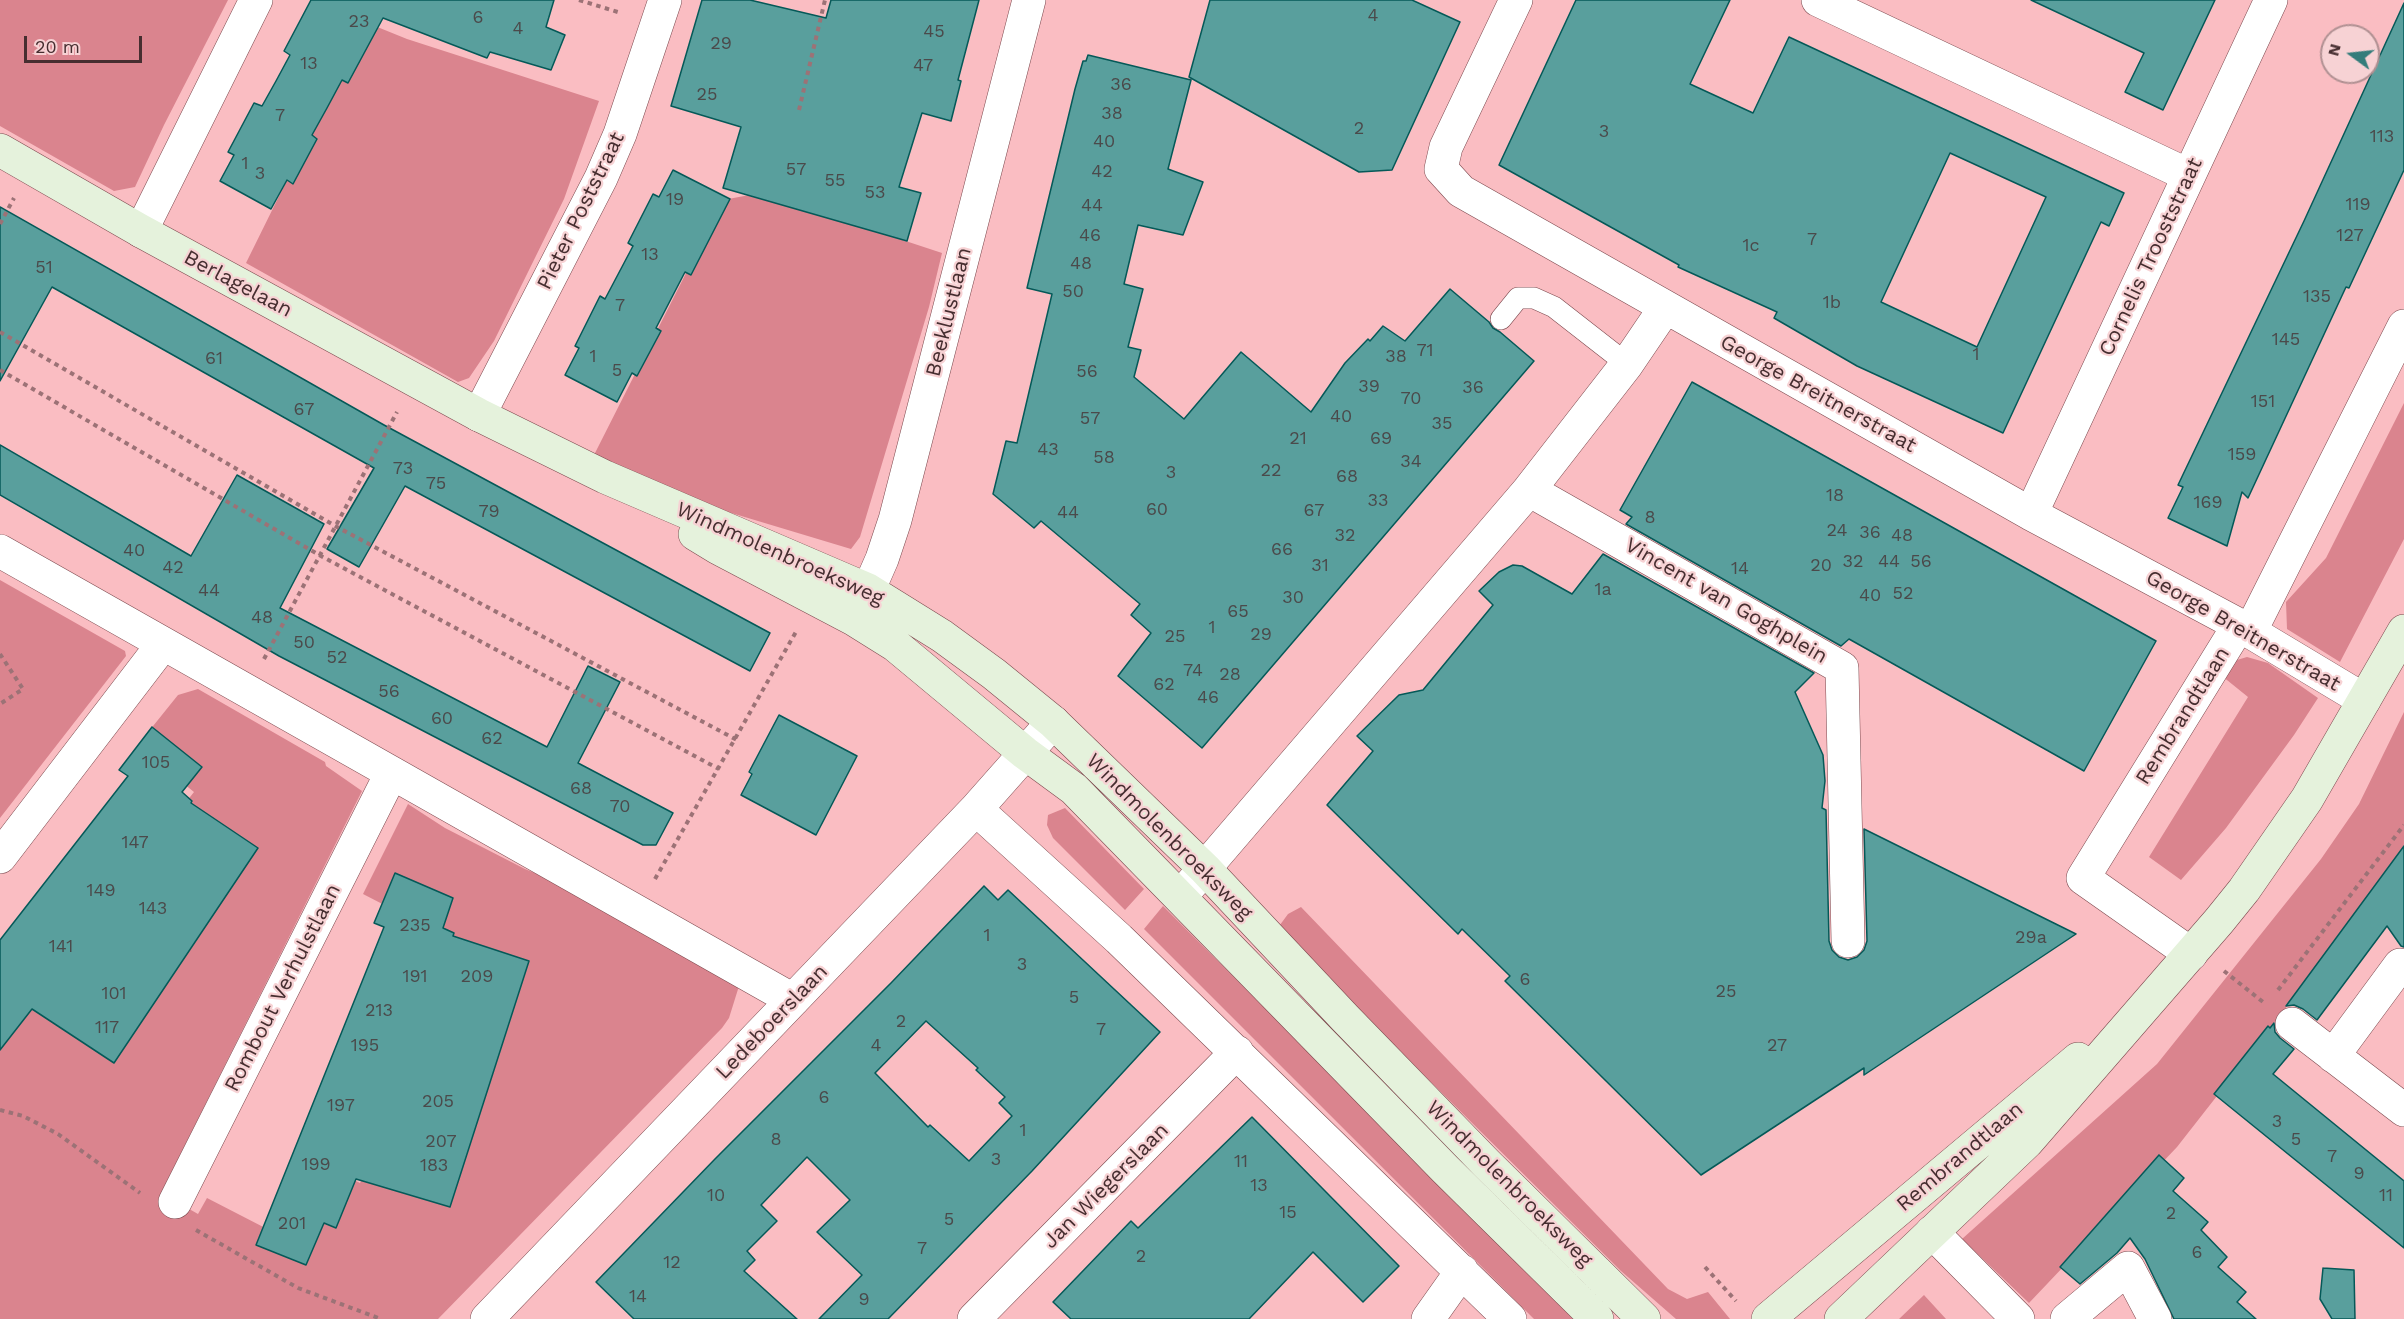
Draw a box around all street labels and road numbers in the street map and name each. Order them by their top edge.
street label: Pieter Poststraat [532,128,630,294]
street label: Cornelis Trooststraat [2094,154,2208,360]
street label: Berlagelaan [179,245,297,323]
street label: Beeklustlaan [921,245,977,379]
street label: George Breitnerstraat [1716,330,1920,458]
street label: Windmolenbroeksweg [672,497,888,611]
street label: Vincent van Goghplein [1620,533,1832,669]
street label: George Breitnerstraat [2141,565,2345,697]
street label: Rembrandtlaan [2131,643,2235,789]
street label: Windmolenbroeksweg [1081,749,1257,925]
street label: Rombout Verhulstlaan [220,880,346,1096]
street label: Ledeboerslaan [711,959,833,1085]
street label: Windmolenbroeksweg [1421,1096,1597,1272]
street label: Rembrandtlaan [1892,1097,2028,1217]
street label: Jan Wiegerslaan [1038,1118,1174,1254]

